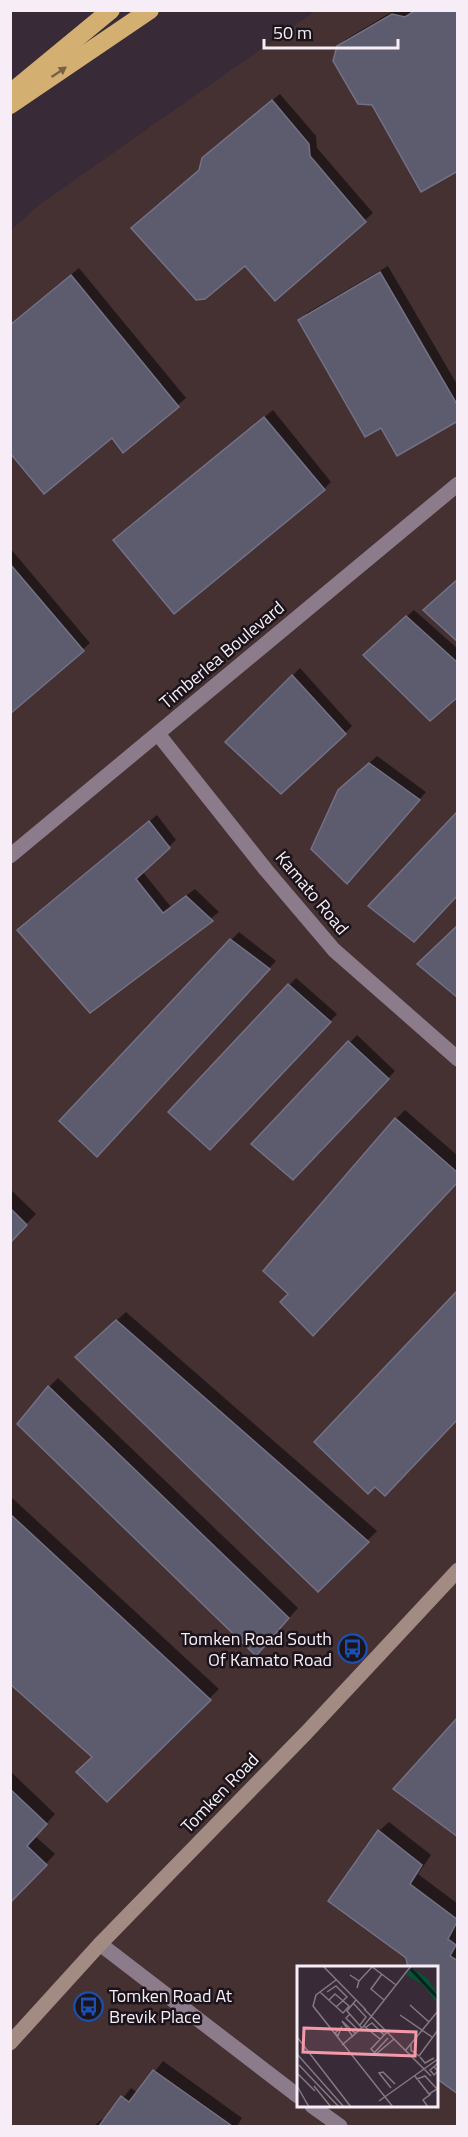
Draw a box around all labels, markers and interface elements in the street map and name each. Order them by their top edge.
scale bar [264,12,398,50]
text: 50 m [273,19,312,46]
one-way arrow [51,67,67,78]
street label: Timberlea Boulevard [153,594,290,715]
street label: Kamato Road [269,845,356,940]
place label: Tomken Road South Of Kamato Road [181,1625,332,1673]
bus stop icon: Tomken Road South Of Kamato Road [337,1633,369,1665]
street label: Tomken Road [174,1746,265,1839]
inset map [297,1966,438,2107]
place label: Tomken Road At Brevik Place [109,1982,233,2030]
bus stop icon: Tomken Road At Brevik Place [72,1990,104,2022]

